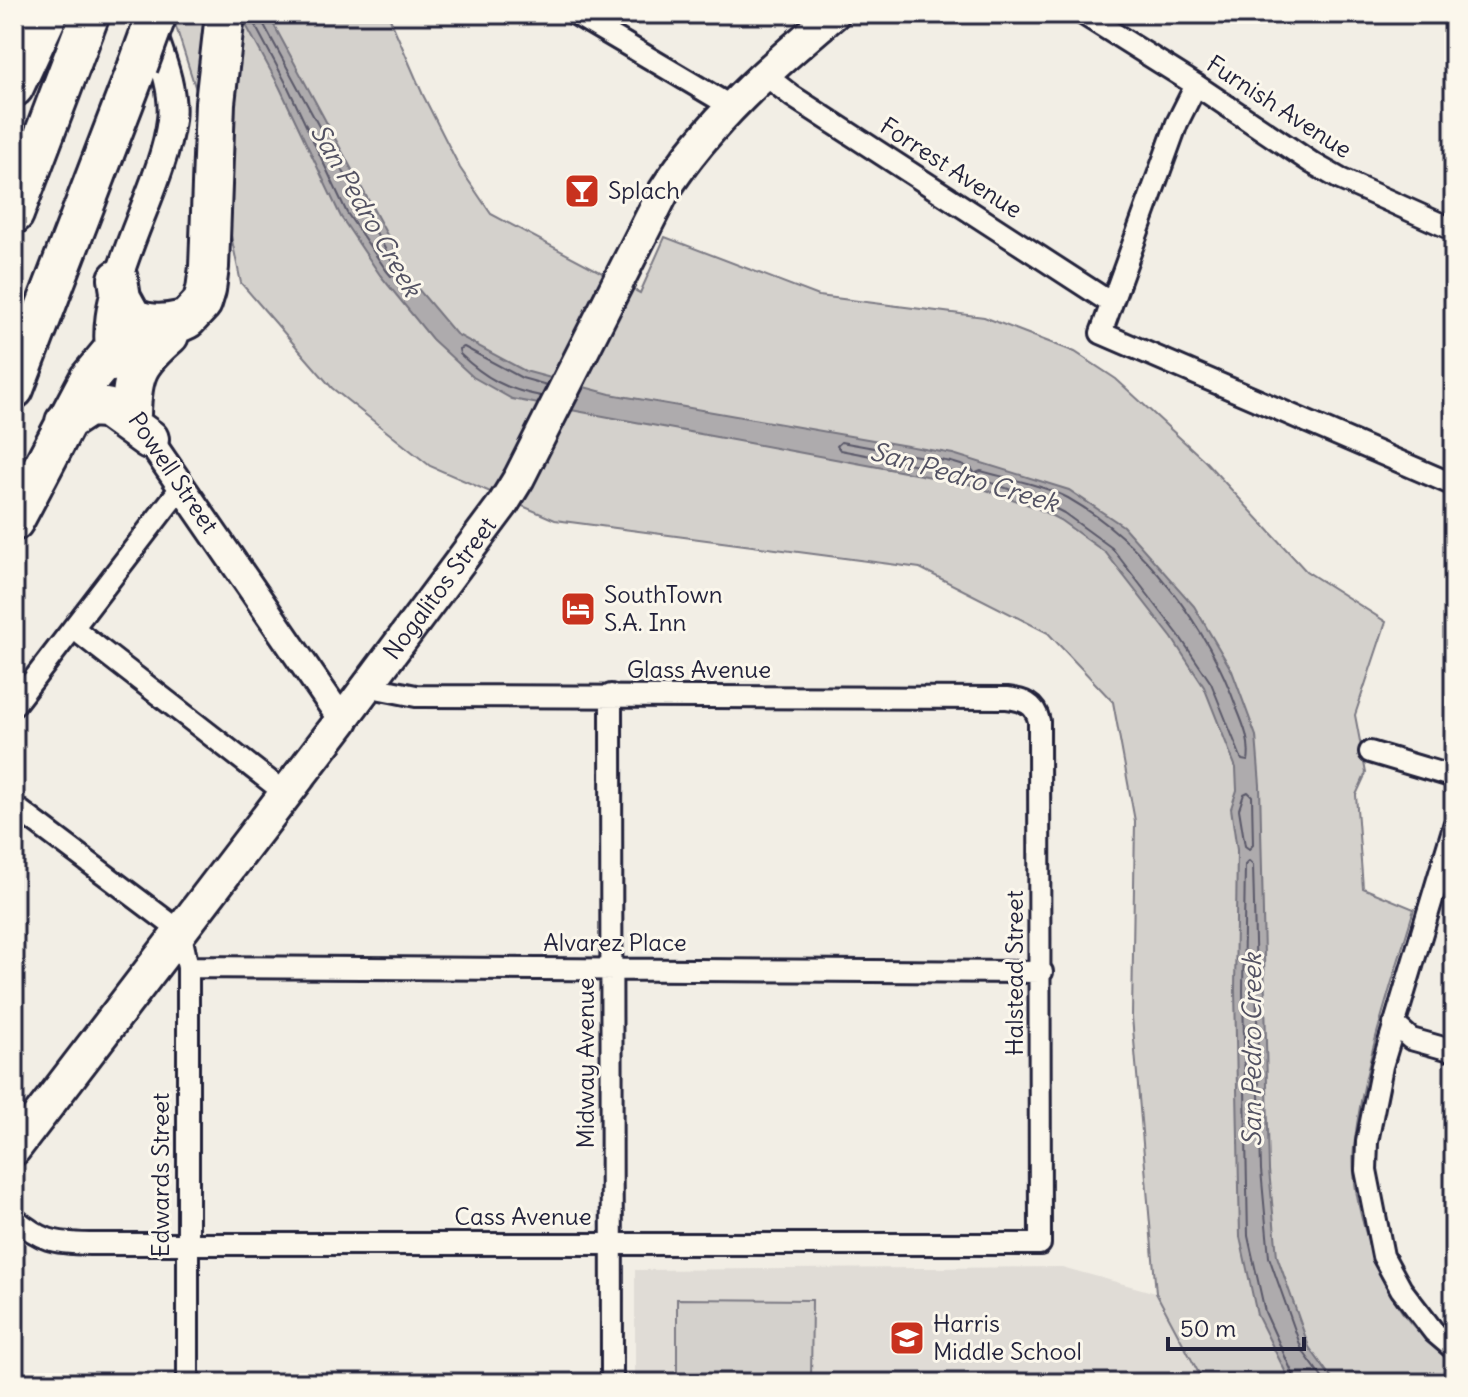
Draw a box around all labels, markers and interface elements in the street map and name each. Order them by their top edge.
street label: Furnish Avenue [1201,48,1358,164]
street label: Forrest Avenue [875,110,1028,224]
water label: San Pedro Creek [304,118,430,303]
bar icon: Splach [563,172,601,210]
place label: Splach [608,175,680,205]
street label: Powell Street [122,406,225,539]
water label: San Pedro Creek [866,434,1063,520]
street label: Nogalitos Street [376,511,502,665]
place label: SouthTown S.A. Inn [604,579,723,637]
hotel icon: SouthTown S.A. Inn [559,590,597,628]
street label: Glass Avenue [627,654,771,684]
street label: Halstead Street [999,890,1029,1056]
street label: Alvarez Place [543,927,687,957]
water label: San Pedro Creek [1235,951,1268,1147]
street label: Midway Avenue [570,977,600,1149]
street label: Edwards Street [145,1093,175,1257]
street label: Cass Avenue [454,1201,592,1231]
scale bar [1168,1301,1304,1351]
place label: Harris Middle School [933,1308,1082,1366]
text: 50 m [1180,1313,1236,1343]
school or university icon: Harris Middle School [888,1319,926,1357]

